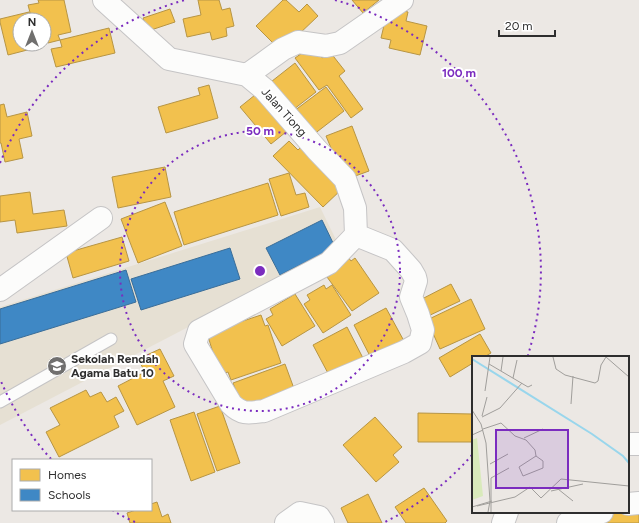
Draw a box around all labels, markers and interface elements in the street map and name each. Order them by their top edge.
north arrow [12,12,52,52]
scale bar [499,12,555,38]
text: N [28,16,36,29]
text: 20 m [505,19,533,33]
text: 100 m [442,66,476,80]
street label: Jalan Tiong [258,85,310,139]
text: 50 m [246,124,274,138]
centre of rings [253,264,267,278]
place label: Sekolah Rendah Agama Batu 10 [71,352,159,380]
school or university icon: Sekolah Rendah Agama Batu 10 [46,355,68,377]
inset map [472,356,629,513]
legend [12,459,152,511]
text: Homes [48,468,87,482]
text: Schools [48,488,91,502]

